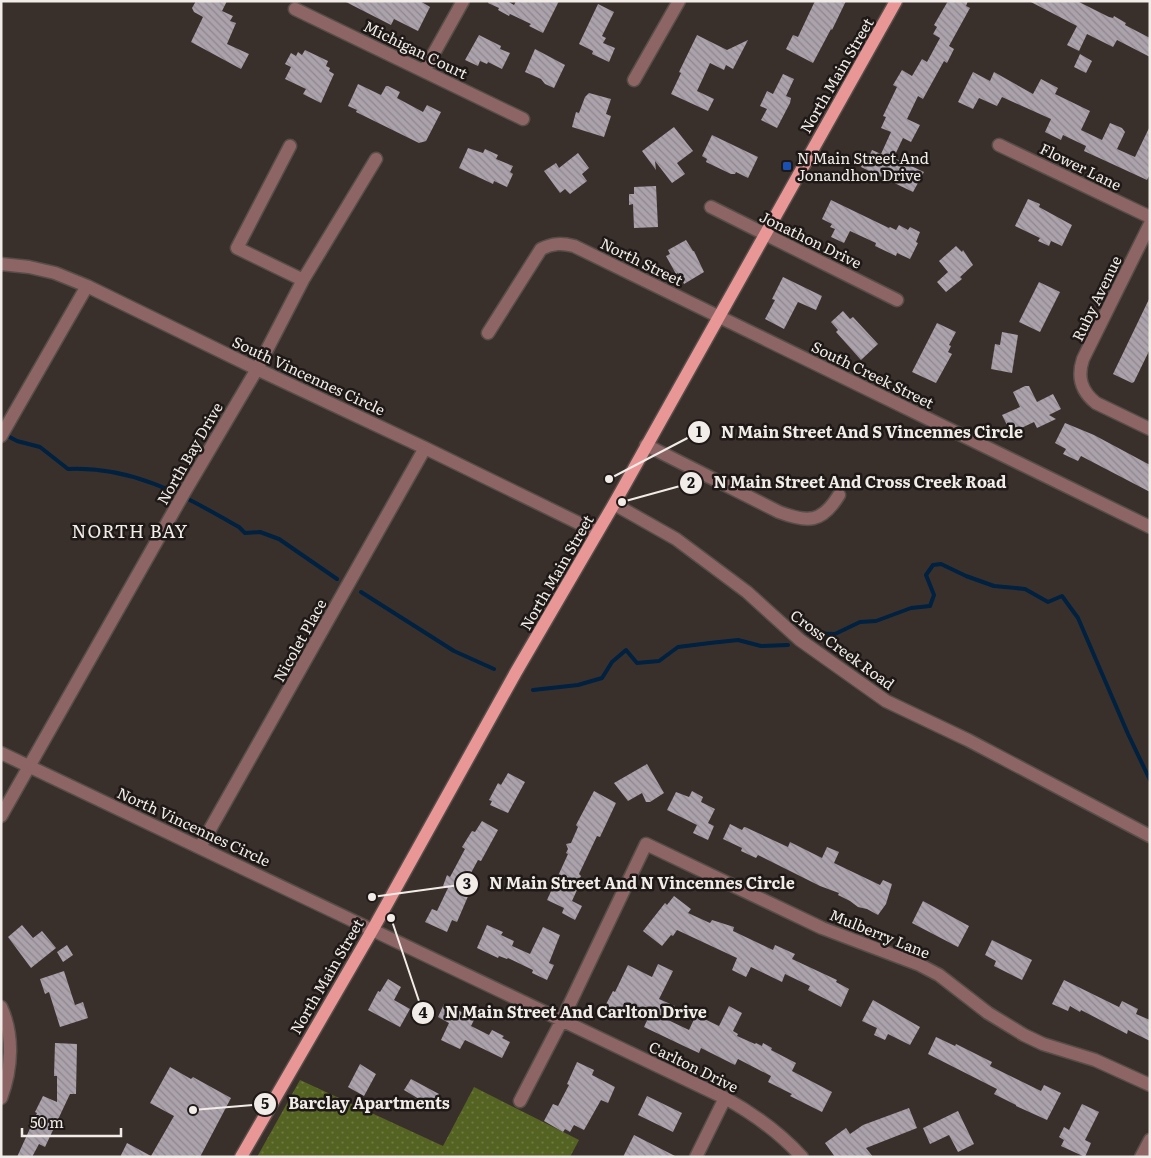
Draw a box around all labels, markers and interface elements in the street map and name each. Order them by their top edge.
street label: North Main Street [793,13,879,137]
street label: Michigan Court [360,14,472,84]
street label: Flower Lane [1036,136,1126,196]
place label: N Main Street And Jonandhon Drive [797,146,929,186]
marker: N Main Street And Jonandhon Drive [781,160,793,172]
street label: Jonathon Drive [756,204,866,274]
street label: North Street [597,231,687,291]
street label: Ruby Avenue [1065,251,1127,345]
street label: South Vincennes Circle [229,330,389,421]
street label: South Creek Street [808,334,938,414]
street label: North Bay Drive [150,397,228,508]
callout: N Main Street And S Vincennes Circle [686,416,1033,447]
text: 1 [696,419,702,442]
text: N Main Street And S Vincennes Circle [721,419,1023,443]
callout: N Main Street And Cross Creek Road [678,467,1016,498]
text: N Main Street And Cross Creek Road [713,469,1007,493]
text: 2 [687,470,695,493]
street label: North Main Street [513,510,599,634]
district label: NORTH BAY [72,517,188,544]
street label: Nicolet Place [267,594,331,686]
street label: Cross Creek Road [786,603,900,695]
street label: North Vincennes Circle [114,780,275,872]
callout: N Main Street And N Vincennes Circle [455,868,805,899]
text: N Main Street And N Vincennes Circle [489,870,795,894]
text: 3 [463,871,471,894]
street label: Mulberry Lane [826,902,934,964]
street label: North Main Street [283,914,369,1038]
callout: N Main Street And Carlton Drive [410,997,717,1028]
text: N Main Street And Carlton Drive [445,999,707,1023]
text: 4 [418,1000,428,1023]
street label: Carlton Drive [645,1034,743,1098]
callout: Barclay Apartments [253,1088,459,1119]
text: Barclay Apartments [288,1090,450,1114]
text: 5 [261,1091,269,1114]
scale bar [22,1106,121,1138]
text: 50 m [30,1110,64,1133]

